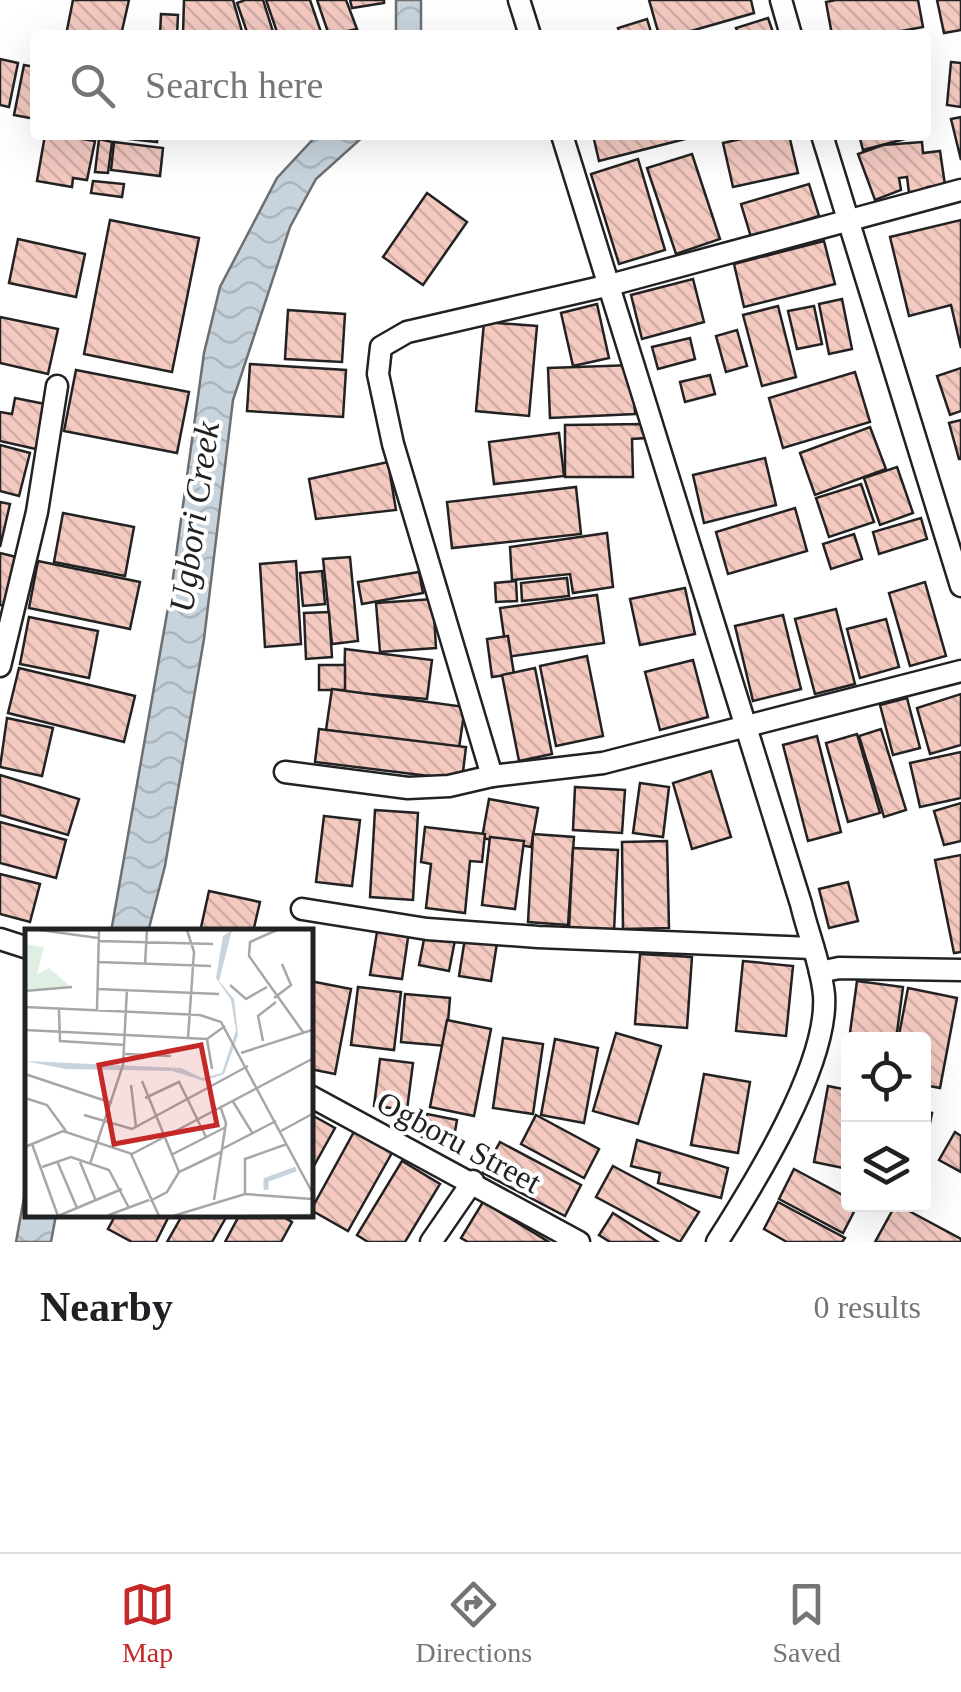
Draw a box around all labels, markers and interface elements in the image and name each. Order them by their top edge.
search box [30,30,931,140]
icon: search [65,58,120,113]
text: Search here [145,64,323,106]
water label: Ugbori Creek [162,418,227,615]
inset map [25,929,312,1217]
map controls [841,1032,931,1212]
button: locate [841,1032,931,1122]
street label: Ogboru Street [371,1084,547,1200]
button: layers [841,1122,931,1212]
text: Nearby [40,1284,173,1330]
text: 0 results [813,1289,921,1325]
tab: Map [120,1577,175,1669]
tab: Directions [415,1577,532,1669]
tab: Saved [772,1577,841,1669]

